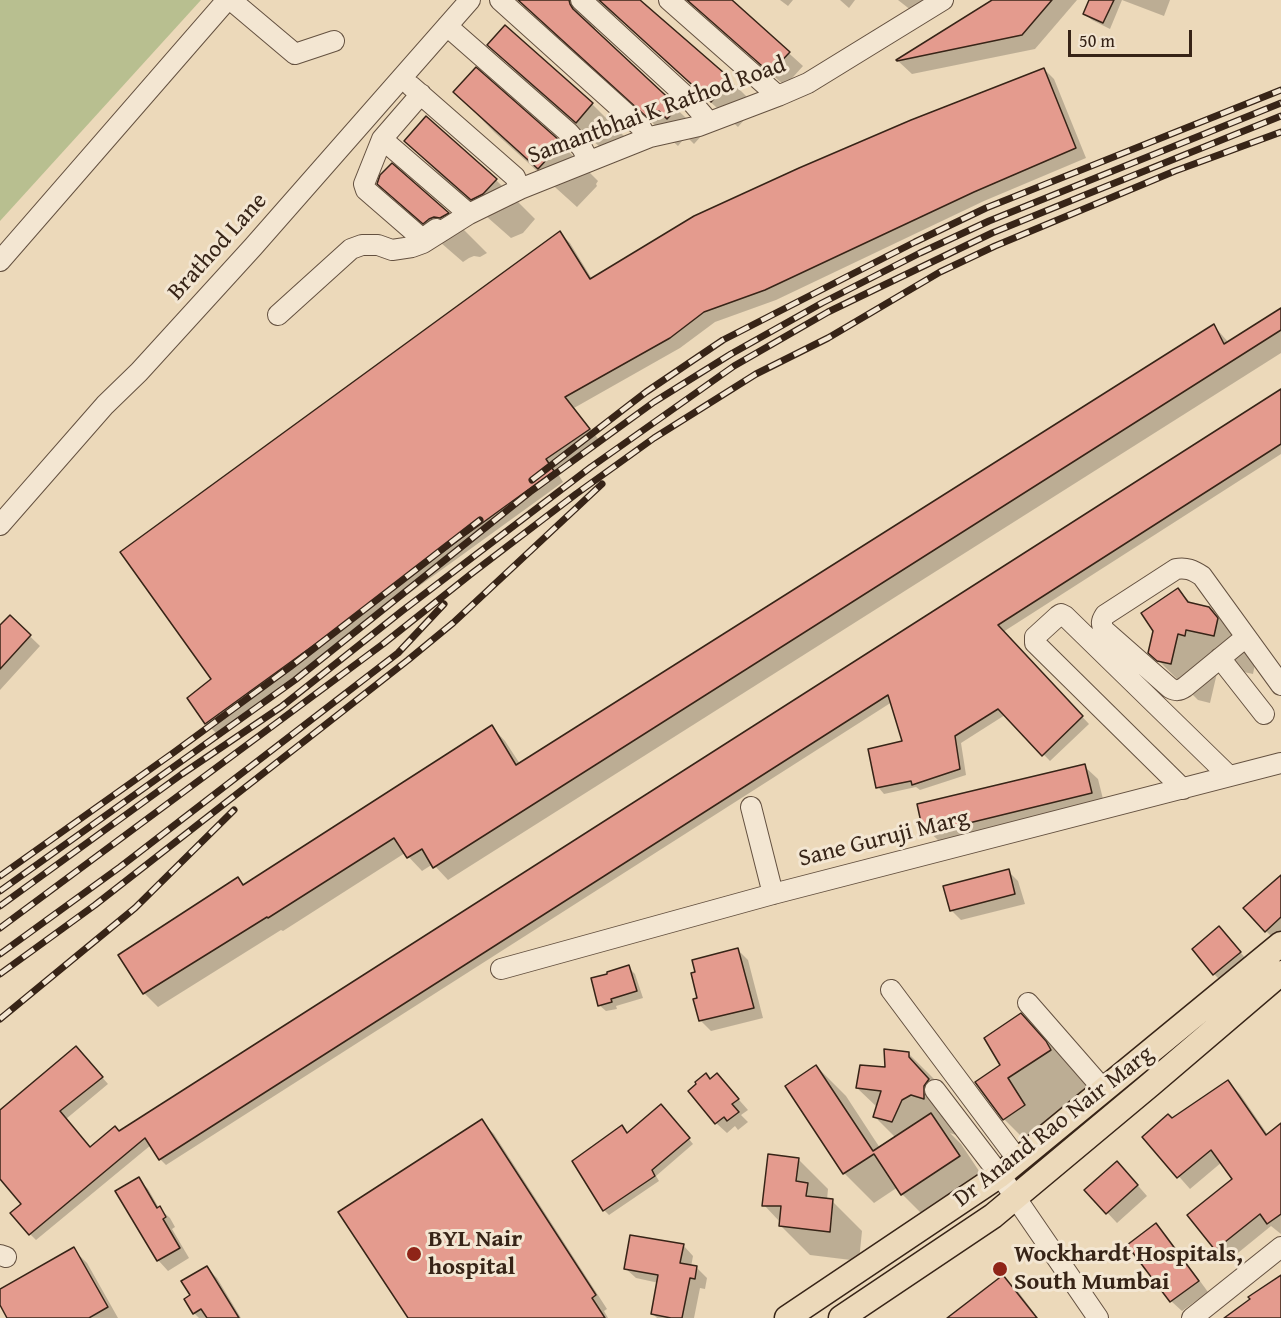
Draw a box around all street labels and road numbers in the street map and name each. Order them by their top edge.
street label: Samantbhai K Rathod Road [524,51,790,171]
street label: Brathod Lane [162,187,274,307]
street label: Sane Guruji Marg [796,804,972,874]
street label: Dr Anand Rao Nair Marg [949,1040,1159,1214]

